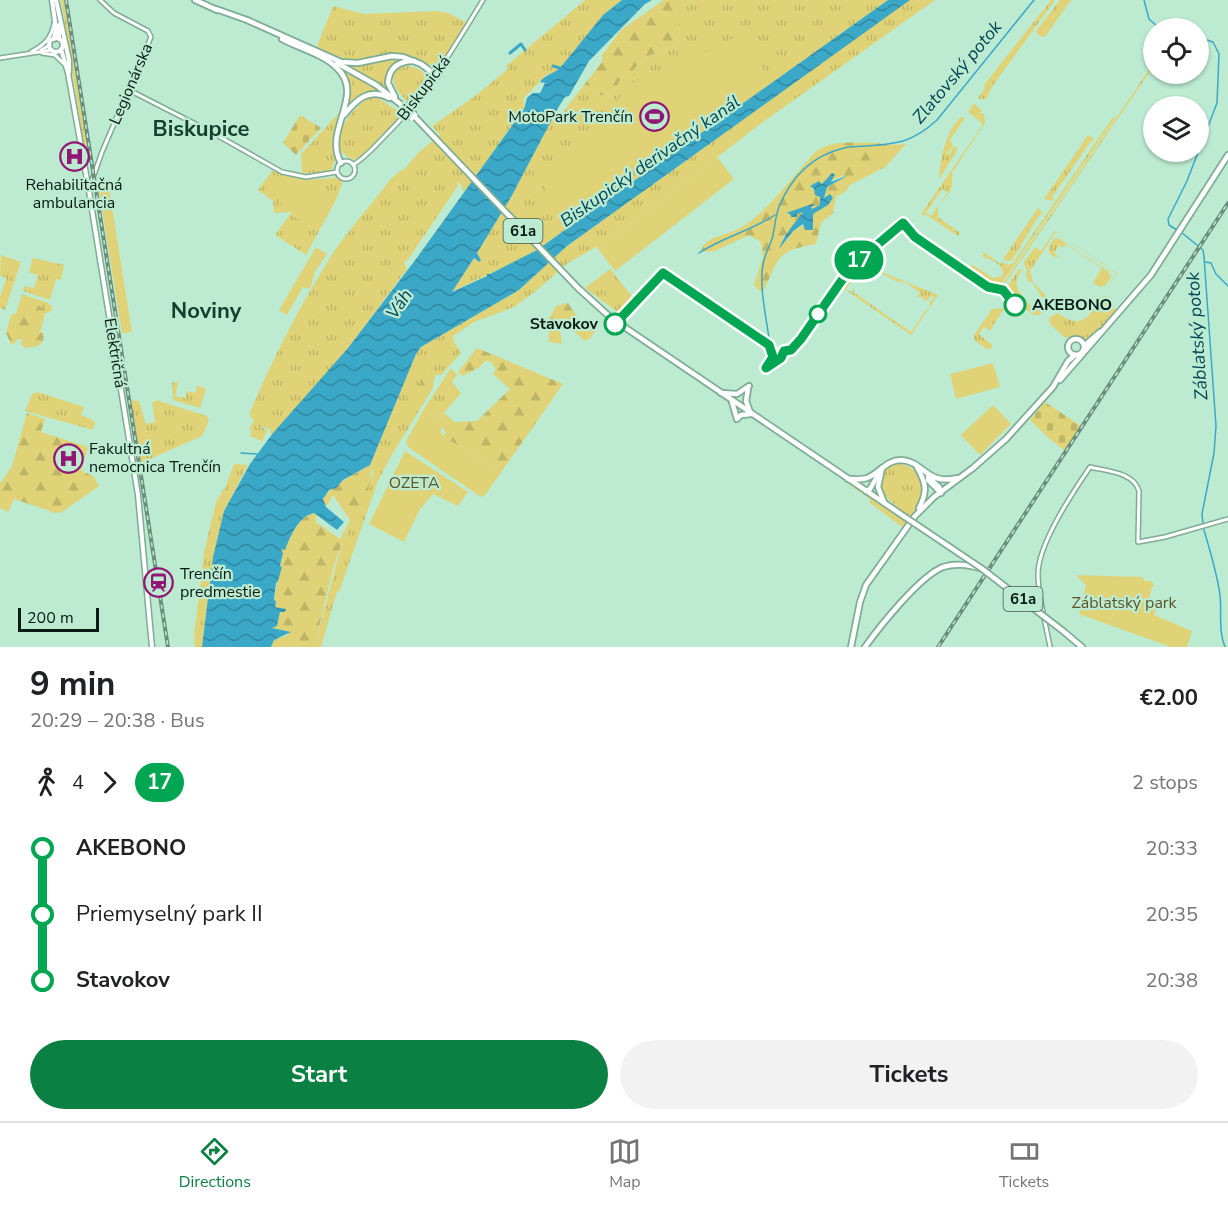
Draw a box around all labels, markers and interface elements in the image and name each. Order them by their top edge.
water label: Zlatovský potok [907,15,1008,129]
map controls [1143,18,1209,162]
button: locate [1143,18,1209,84]
street label: Legionárska [104,40,158,128]
street label: Biskupická [392,51,456,125]
water label: Biskupický derivačný kanál [555,90,745,232]
button: layers [1143,96,1209,162]
sports icon: MotoPark Trenčín [638,101,670,133]
place label: MotoPark Trenčín [508,106,633,128]
district label: Biskupice [153,114,250,144]
hospital icon: Rehabilitačná ambulancia [58,141,90,173]
place label: Rehabilitačná ambulancia [25,174,123,214]
road number: 61a [504,219,542,243]
line badge: 17 [832,240,886,280]
text: 17 [846,246,872,274]
water label: Záblatský potok [1180,270,1213,401]
water label: Váh [380,284,418,324]
marker: AKEBONO [1004,294,1026,316]
place label: AKEBONO [1032,294,1112,316]
district label: Noviny [171,296,242,326]
unlabelled marker [809,305,827,323]
place label: Stavokov [530,313,599,335]
marker: Stavokov [604,313,626,335]
street label: Električná [99,317,131,389]
place label: Fakultná nemocnica Trenčín [89,438,221,478]
hospital icon: Fakultná nemocnica Trenčín [52,442,84,474]
park label: OZETA [389,472,440,494]
place label: Trenčín predmestie [180,563,260,603]
station icon: Trenčín predmestie [143,567,175,599]
road number: 61a [1004,587,1042,611]
park label: Záblatský park [1071,592,1178,614]
scale bar [18,605,99,632]
text: 200 m [27,607,74,629]
text: 9 min [30,662,115,707]
text: €2.00 [1140,683,1198,713]
text: 20:29 – 20:38 · Bus [30,707,205,734]
icon: walk [30,766,63,799]
icon: forward [93,766,126,799]
text: 17 [147,768,172,796]
text: 4 [72,769,84,796]
text: 2 stops [1132,769,1198,796]
text: AKEBONO [76,833,186,863]
text: 20:33 [1145,835,1198,862]
text: Priemyselný park II [76,899,263,929]
text: 20:35 [1145,901,1198,928]
text: Stavokov [76,965,170,995]
text: 20:38 [1145,967,1198,994]
button: Start [30,1040,608,1109]
button: Tickets [620,1040,1198,1109]
tab: Directions [179,1135,251,1193]
tab: Map [608,1135,641,1193]
tab: Tickets [999,1135,1049,1193]

